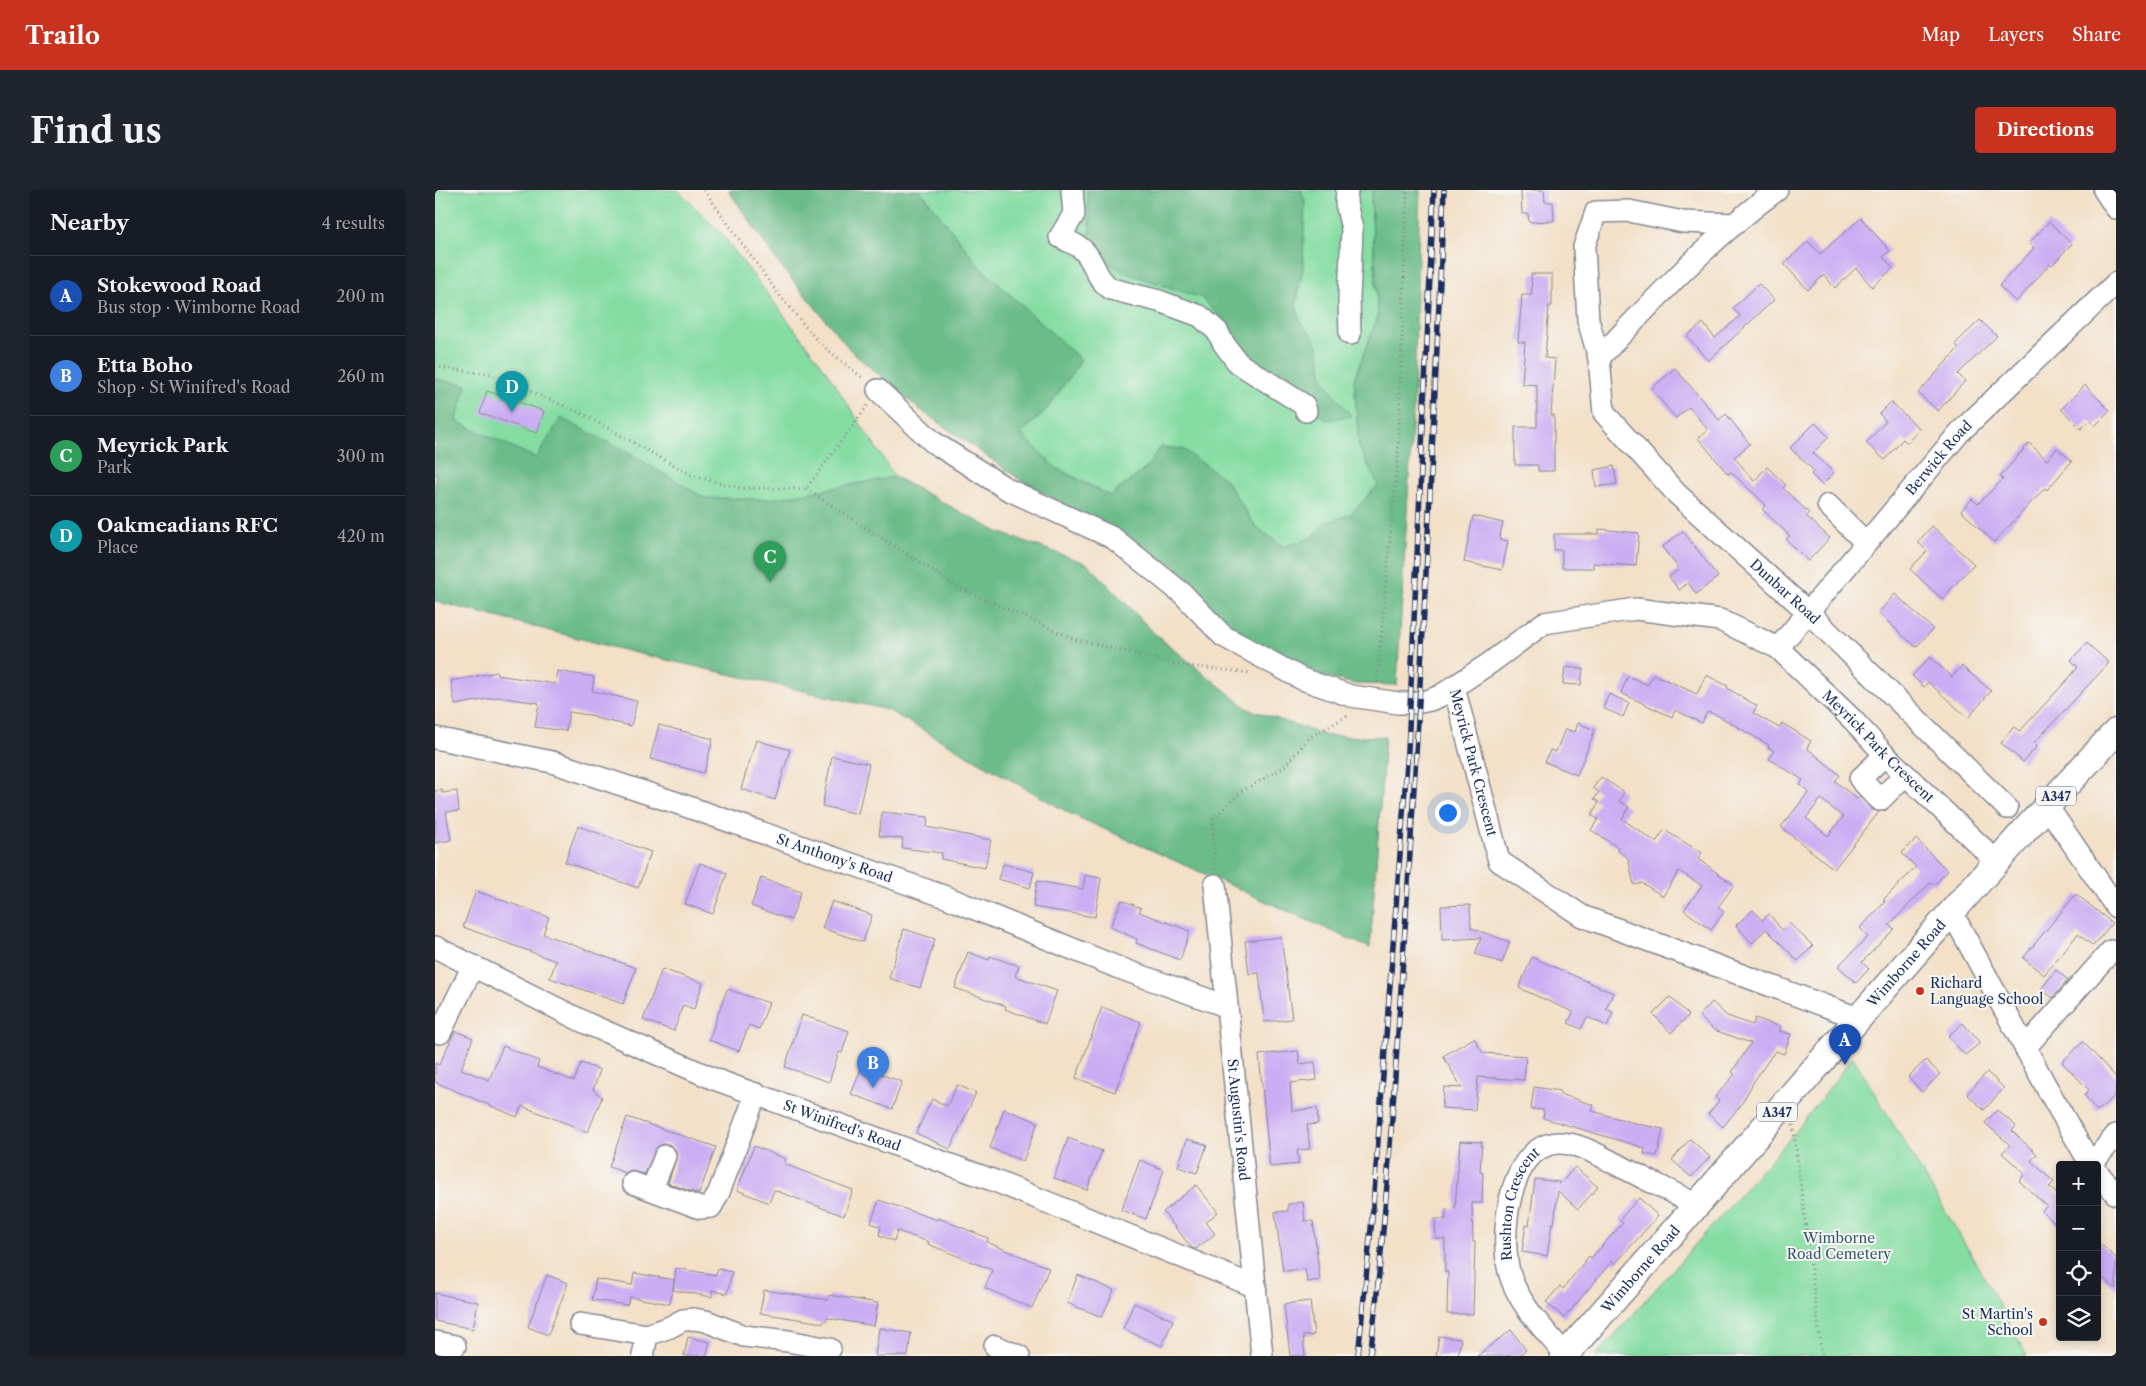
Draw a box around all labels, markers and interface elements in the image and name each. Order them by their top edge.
text: Trailo [25,21,100,50]
text: Map [1922,24,1960,46]
text: Layers [1988,24,2044,46]
text: Share [2072,24,2121,46]
button: Directions [1975,107,2116,153]
text: Find us [30,109,162,152]
text: Nearby [50,210,129,235]
text: 4 results [322,213,385,233]
text: Stokewood Road [97,274,262,297]
text: A [60,286,72,306]
text: 200 m [336,286,385,306]
text: Bus stop · Wimborne Road [97,297,300,317]
text: Etta Boho [97,354,193,377]
text: B [60,366,72,386]
text: 260 m [337,366,385,386]
pin: D [496,371,528,412]
text: Shop · St Winifred's Road [97,377,291,397]
street label: Berwick Road [1902,416,1976,499]
text: Meyrick Park [97,434,228,457]
text: C [60,446,72,466]
text: 300 m [337,446,385,466]
text: Park [97,457,132,477]
text: Oakmeadians RFC [97,514,278,537]
text: D [59,526,73,546]
text: 420 m [337,526,385,546]
text: Place [97,537,138,557]
pin: C [754,541,786,582]
street label: Dunbar Road [1746,555,1824,628]
street label: Meyrick Park Crescent [1818,686,1938,806]
street label: Meyrick Park Crescent [1446,687,1501,838]
road number: A347 [2036,786,2076,806]
your location [1435,800,1461,826]
street label: St Anthony's Road [774,830,895,887]
street label: Wimborne Road [1863,916,1950,1012]
place label: Richard Language School [1930,974,2043,1008]
marker: Richard Language School [1914,985,1926,997]
pin: A [1829,1024,1861,1065]
pin: B [857,1047,889,1088]
street label: St Augustin's Road [1223,1058,1254,1182]
street label: St Winifred's Road [781,1096,904,1155]
road number: A347 [1757,1102,1797,1122]
street label: Rushton Crescent [1497,1143,1543,1262]
map controls [2056,1161,2101,1341]
button: + [2056,1161,2101,1206]
button: − [2056,1206,2101,1251]
street label: Wimborne Road [1597,1221,1684,1317]
park label: Wimborne Road Cemetery [1787,1229,1891,1263]
button: locate [2056,1251,2101,1296]
button: layers [2056,1296,2101,1341]
place label: St Martin's School [1962,1305,2033,1339]
marker: St Martin's School [2037,1316,2049,1328]

